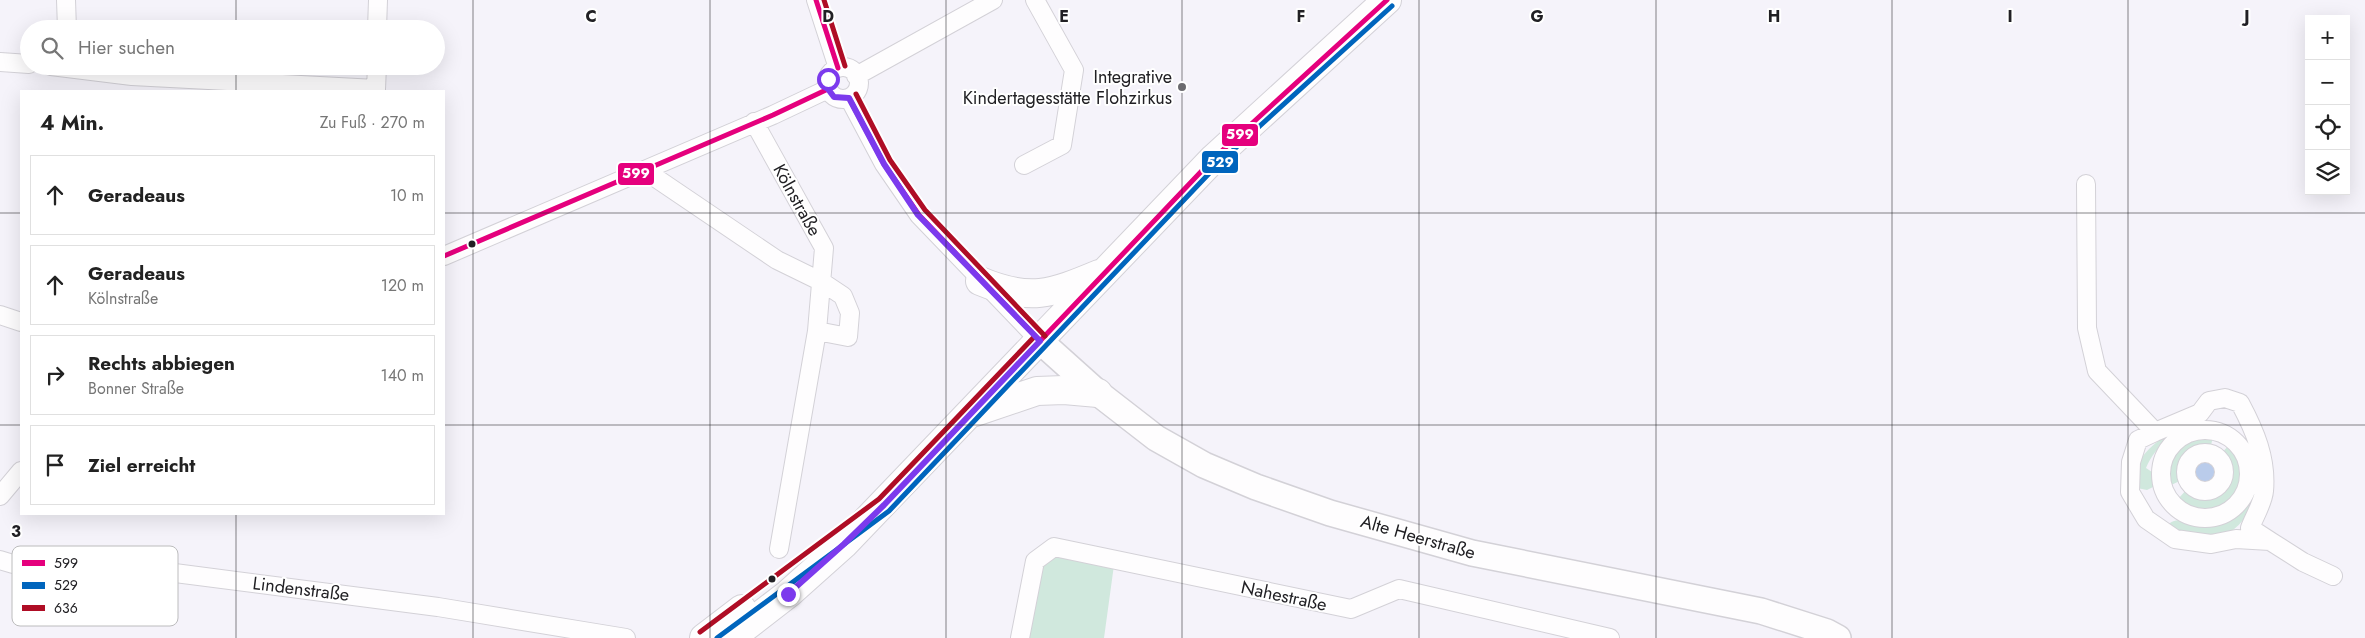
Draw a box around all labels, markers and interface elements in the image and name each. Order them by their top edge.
text: C [585,5,597,28]
text: D [822,5,834,28]
text: E [1059,5,1069,28]
text: F [1297,5,1305,28]
text: G [1530,5,1544,28]
text: H [1768,5,1780,28]
text: I [2007,5,2013,28]
text: J [2241,5,2250,28]
map controls [2305,15,2350,195]
button: + [2305,15,2350,60]
search box [20,20,445,75]
icon: search [38,34,66,62]
text: Hier suchen [78,34,175,61]
button: − [2305,60,2350,105]
place label: Integrative Kindertagesstätte Flohzirkus [963,64,1172,111]
route start [817,68,840,91]
marker: Integrative Kindertagesstätte Flohzirkus [1176,81,1188,93]
button: locate [2305,105,2350,150]
text: 4 Min. [40,108,104,138]
text: Zu Fuß · 270 m [320,111,425,134]
line badge: 599 [1221,123,1259,147]
text: 599 [1226,124,1254,144]
line badge: 529 [1201,150,1239,174]
button: layers [2305,150,2350,195]
text: 529 [1206,152,1234,172]
street label: Kölnstraße [767,159,827,241]
line badge: 599 [617,162,655,186]
text: 599 [622,163,650,183]
icon: ahead [41,181,69,209]
text: Geradeaus [88,182,185,209]
text: 10 m [390,184,424,207]
unlabelled marker [467,239,477,249]
text: Geradeaus [88,260,185,287]
icon: ahead [41,271,69,299]
text: 120 m [381,274,424,297]
text: Kölnstraße [88,287,158,310]
text: Rechts abbiegen [88,350,235,377]
icon: right [41,361,69,389]
text: 140 m [381,364,424,387]
text: Bonner Straße [88,377,184,400]
icon: arrive [41,451,69,479]
text: Ziel erreicht [88,452,195,479]
street label: Alte Heerstraße [1357,508,1479,566]
text: 3 [11,520,21,543]
legend [12,546,178,626]
text: 599 [54,553,78,573]
street label: Lindenstraße [251,570,351,608]
unlabelled marker [767,574,777,584]
street label: Nahestraße [1239,574,1329,618]
text: 529 [54,575,78,595]
route end [777,583,800,606]
text: 636 [54,598,78,618]

